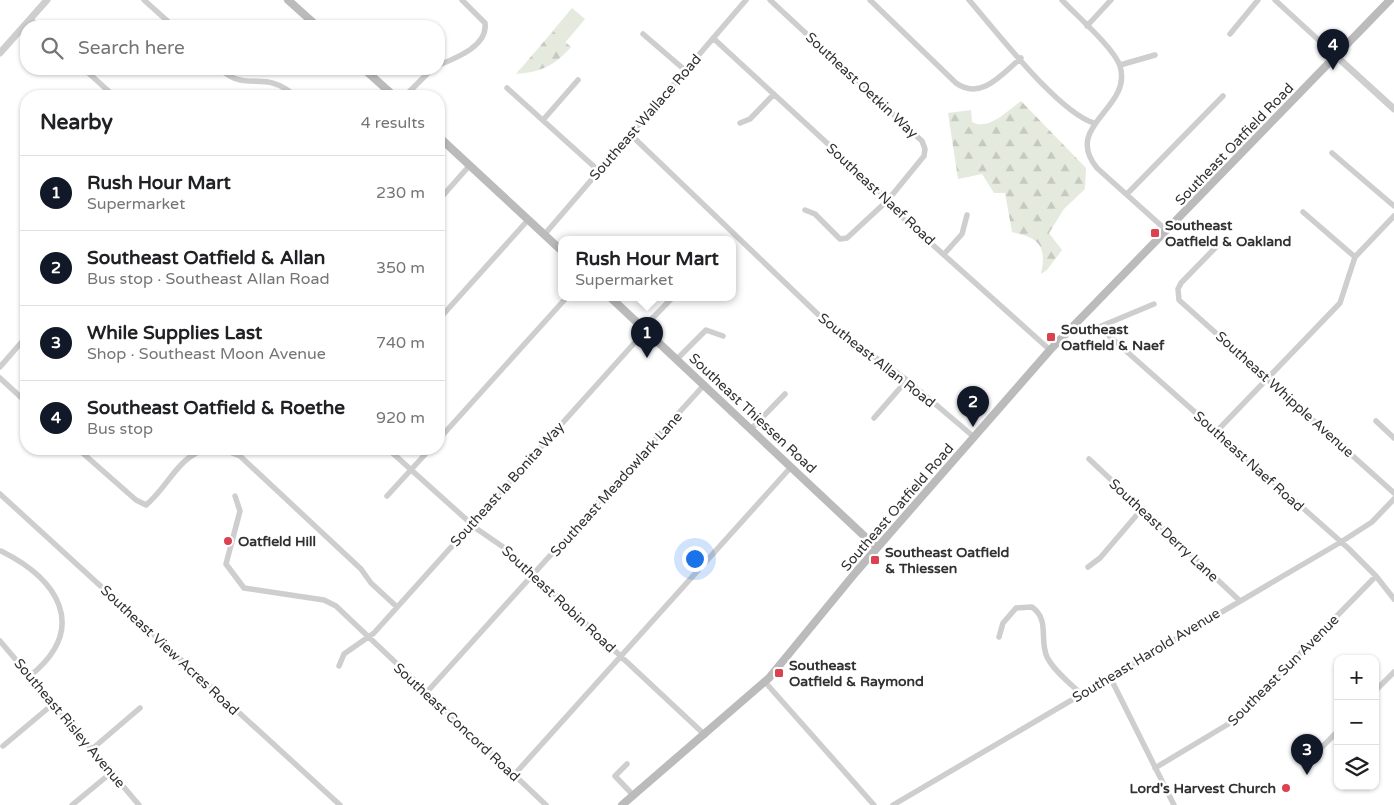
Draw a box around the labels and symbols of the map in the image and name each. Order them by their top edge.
street label: Southeast Oetkin Way [802,29,922,142]
pin: 4 [1317,29,1349,70]
street label: Southeast Wallace Road [586,51,705,184]
street label: Southeast Oatfield Road [1172,80,1297,209]
street label: Southeast Naef Road [823,140,938,249]
place label: Southeast Oatfield & Oakland [1165,217,1292,250]
marker: Southeast Oatfield & Oakland [1149,227,1161,239]
street label: Southeast Allan Road [815,310,938,411]
pin: 1 [631,317,663,358]
place label: Southeast Oatfield & Naef [1061,321,1165,354]
street label: Southeast Whipple Avenue [1212,328,1357,461]
marker: Southeast Oatfield & Naef [1045,331,1057,343]
street label: Southeast Thiessen Road [685,350,820,477]
pin: 2 [957,386,989,427]
street label: Southeast Naef Road [1190,407,1307,515]
street label: Southeast Meadowlark Lane [547,408,686,560]
street label: Southeast la Bonita Way [447,418,568,550]
street label: Southeast Oatfield Road [837,440,957,575]
street label: Southeast Derry Lane [1105,475,1222,586]
place label: Oatfield Hill [238,533,316,550]
marker: Oatfield Hill [222,535,234,547]
street label: Southeast Robin Road [498,542,619,656]
place label: Southeast Oatfield & Thiessen [885,544,1010,577]
your location [682,546,708,572]
marker: Southeast Oatfield & Thiessen [869,554,881,566]
street label: Southeast View Acres Road [97,582,242,719]
street label: Southeast Harold Avenue [1069,605,1223,706]
street label: Southeast Sun Avenue [1224,611,1343,729]
street label: Southeast Risley Avenue [10,655,129,792]
place label: Southeast Oatfield & Raymond [789,657,924,690]
street label: Southeast Concord Road [390,659,523,785]
marker: Southeast Oatfield & Raymond [773,667,785,679]
pin: 3 [1291,734,1323,775]
place label: Lord's Harvest Church [1129,780,1276,797]
marker: Lord's Harvest Church [1280,782,1292,794]

